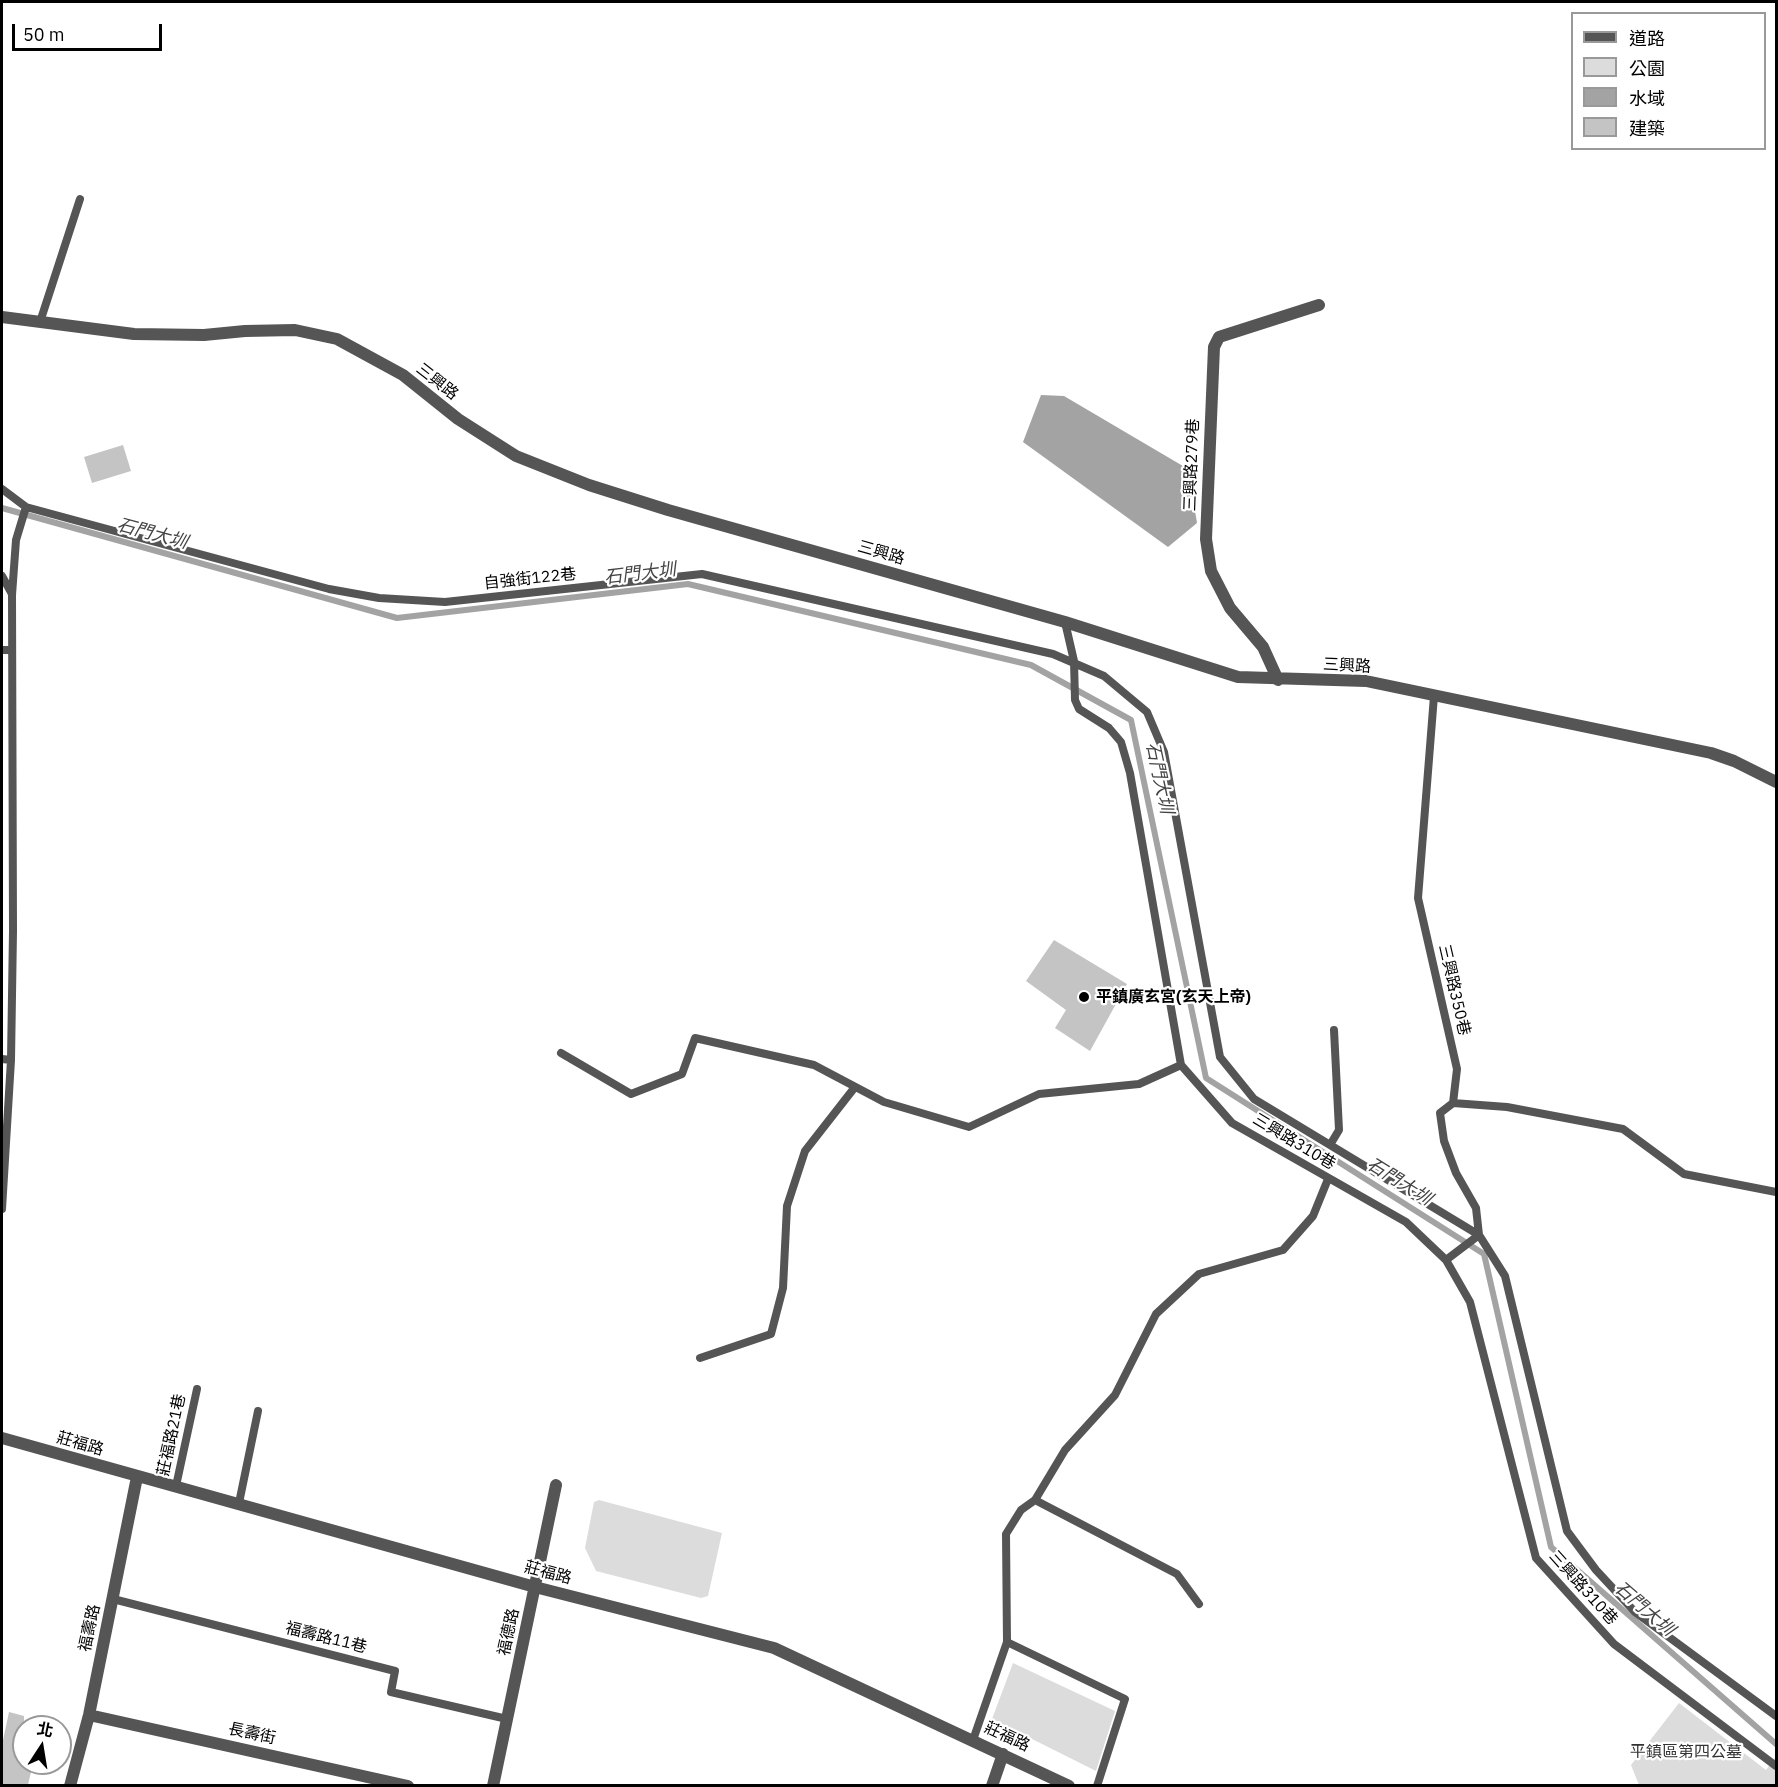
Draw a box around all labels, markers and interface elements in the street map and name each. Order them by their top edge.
scale bar [15,12,165,50]
legend [1571,12,1766,150]
text: 50 m [23,23,65,46]
text: 道路 [1629,27,1665,50]
text: 公園 [1629,57,1665,80]
text: 水域 [1629,87,1665,110]
text: 建築 [1629,117,1665,140]
street label: 三興路 [412,360,462,404]
street label: 三興路279巷 [1181,418,1203,512]
water label: 石門大圳 [114,514,190,554]
street label: 三興路 [855,537,907,569]
water label: 石門大圳 [603,559,677,589]
street label: 自強街122巷 [483,565,577,593]
street label: 三興路 [1323,655,1371,677]
water label: 石門大圳 [1141,741,1177,815]
street label: 三興路350巷 [1434,943,1474,1037]
place label: 平鎮廣玄宮(玄天上帝) [1096,987,1251,1007]
marker: 平鎮廣玄宮(玄天上帝) [1077,990,1091,1004]
street label: 三興路310巷 [1249,1110,1339,1174]
water label: 石門大圳 [1363,1154,1435,1210]
street label: 莊福路21巷 [154,1392,190,1478]
street label: 莊福路 [54,1428,106,1460]
street label: 三興路310巷 [1545,1547,1621,1629]
street label: 莊福路 [522,1558,574,1588]
water label: 石門大圳 [1610,1577,1678,1641]
street label: 福壽路 [76,1603,104,1653]
street label: 福德路 [495,1607,523,1657]
street label: 福壽路11巷 [283,1619,369,1657]
north arrow [12,1715,72,1775]
text: 北 [35,1718,55,1741]
street label: 莊福路 [981,1718,1033,1756]
street label: 長壽街 [227,1720,277,1748]
park label: 平鎮區第四公墓 [1630,1742,1742,1762]

